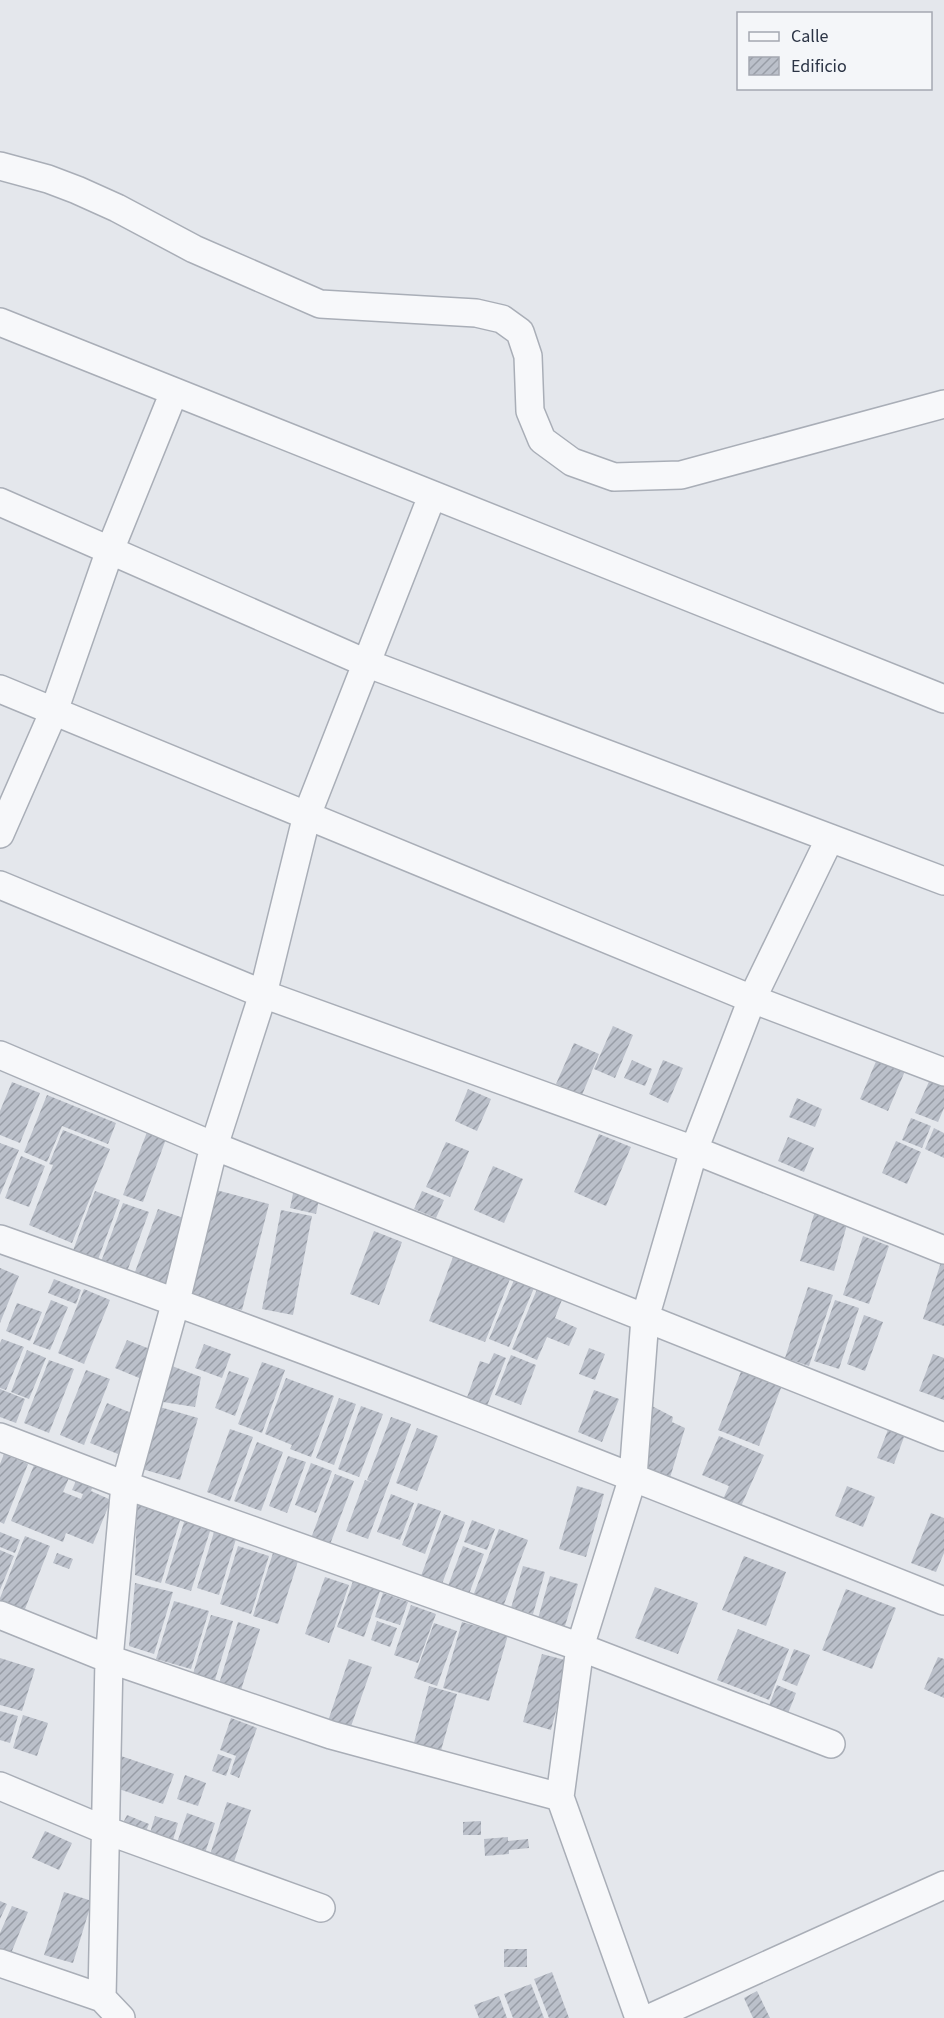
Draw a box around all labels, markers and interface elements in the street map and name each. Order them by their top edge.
legend [737,12,932,90]
text: Calle [791,24,829,49]
text: Edificio [791,54,847,79]

